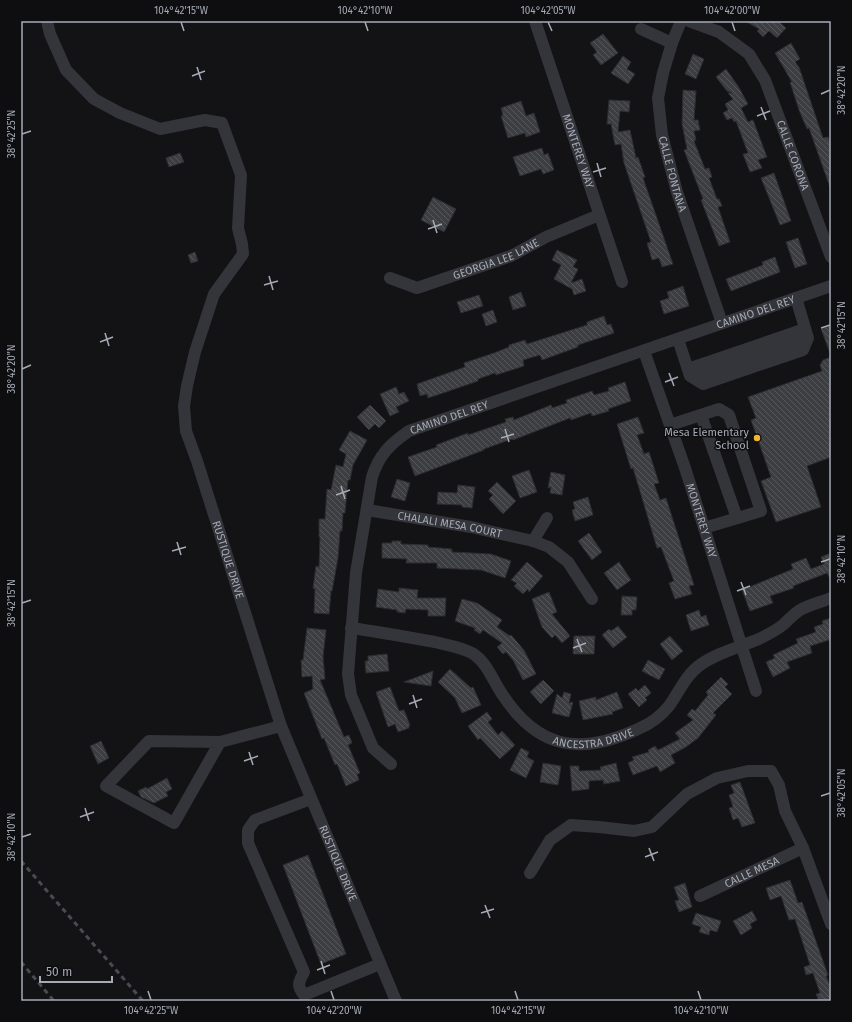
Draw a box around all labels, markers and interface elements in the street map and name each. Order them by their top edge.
text: 104°42'15"W [154,5,209,17]
text: 104°42'10"W [338,5,393,17]
text: 104°42'05"W [520,5,576,17]
text: 104°42'00"W [704,5,761,17]
text: 38°42'20"N [836,65,848,115]
text: 38°42'25"N [6,110,18,158]
street label: MONTEREY WAY [559,112,596,190]
street label: CALLE CORONA [774,119,812,193]
street label: CALLE FONTANA [656,135,689,214]
street label: GEORGIA LEE LANE [451,236,541,282]
street label: CAMINO DEL REY [715,293,797,332]
text: 38°42'15"N [836,301,848,349]
text: 38°42'20"N [6,344,18,394]
street label: CAMINO DEL REY [408,398,490,437]
place label: Mesa Elementary School [664,426,750,452]
marker: Mesa Elementary School [752,433,762,443]
street label: MONTEREY WAY [683,482,719,560]
street label: CHALALI MESA COURT [396,509,503,541]
street label: RUSTIQUE DRIVE [209,519,246,601]
text: 38°42'10"N [836,535,848,583]
text: 38°42'15"N [6,579,18,627]
street label: ANCESTRA DRIVE [551,726,636,751]
text: 38°42'05"N [836,769,848,818]
text: 38°42'10"N [6,813,18,861]
street label: RUSTIQUE DRIVE [316,823,360,903]
street label: CALLE MESA [722,854,782,891]
scale bar [40,958,112,984]
text: 50 m [46,965,72,979]
text: 104°42'25"W [124,1005,179,1017]
text: 104°42'20"W [306,1005,362,1017]
text: 104°42'15"W [491,1005,546,1017]
text: 104°42'10"W [674,1005,729,1017]

